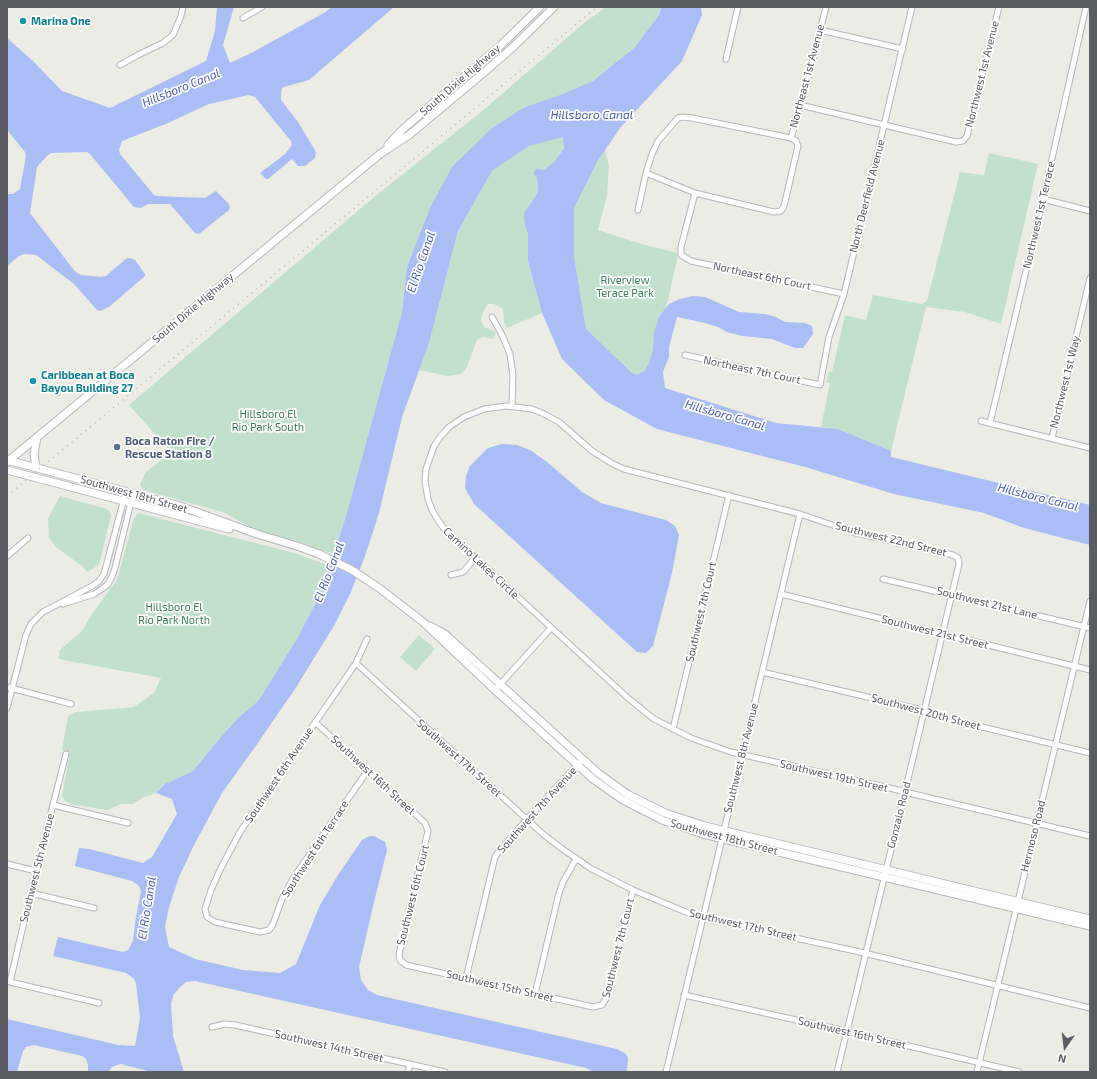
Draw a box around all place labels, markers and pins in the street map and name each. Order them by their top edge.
place label: Marina One [31,14,91,28]
marker: Marina One [18,16,28,26]
place label: Caribbean at Boca Bayou Building 27 [41,368,135,394]
marker: Caribbean at Boca Bayou Building 27 [28,376,38,386]
place label: Boca Raton Fire / Rescue Station 8 [125,434,215,460]
marker: Boca Raton Fire / Rescue Station 8 [112,442,122,452]

